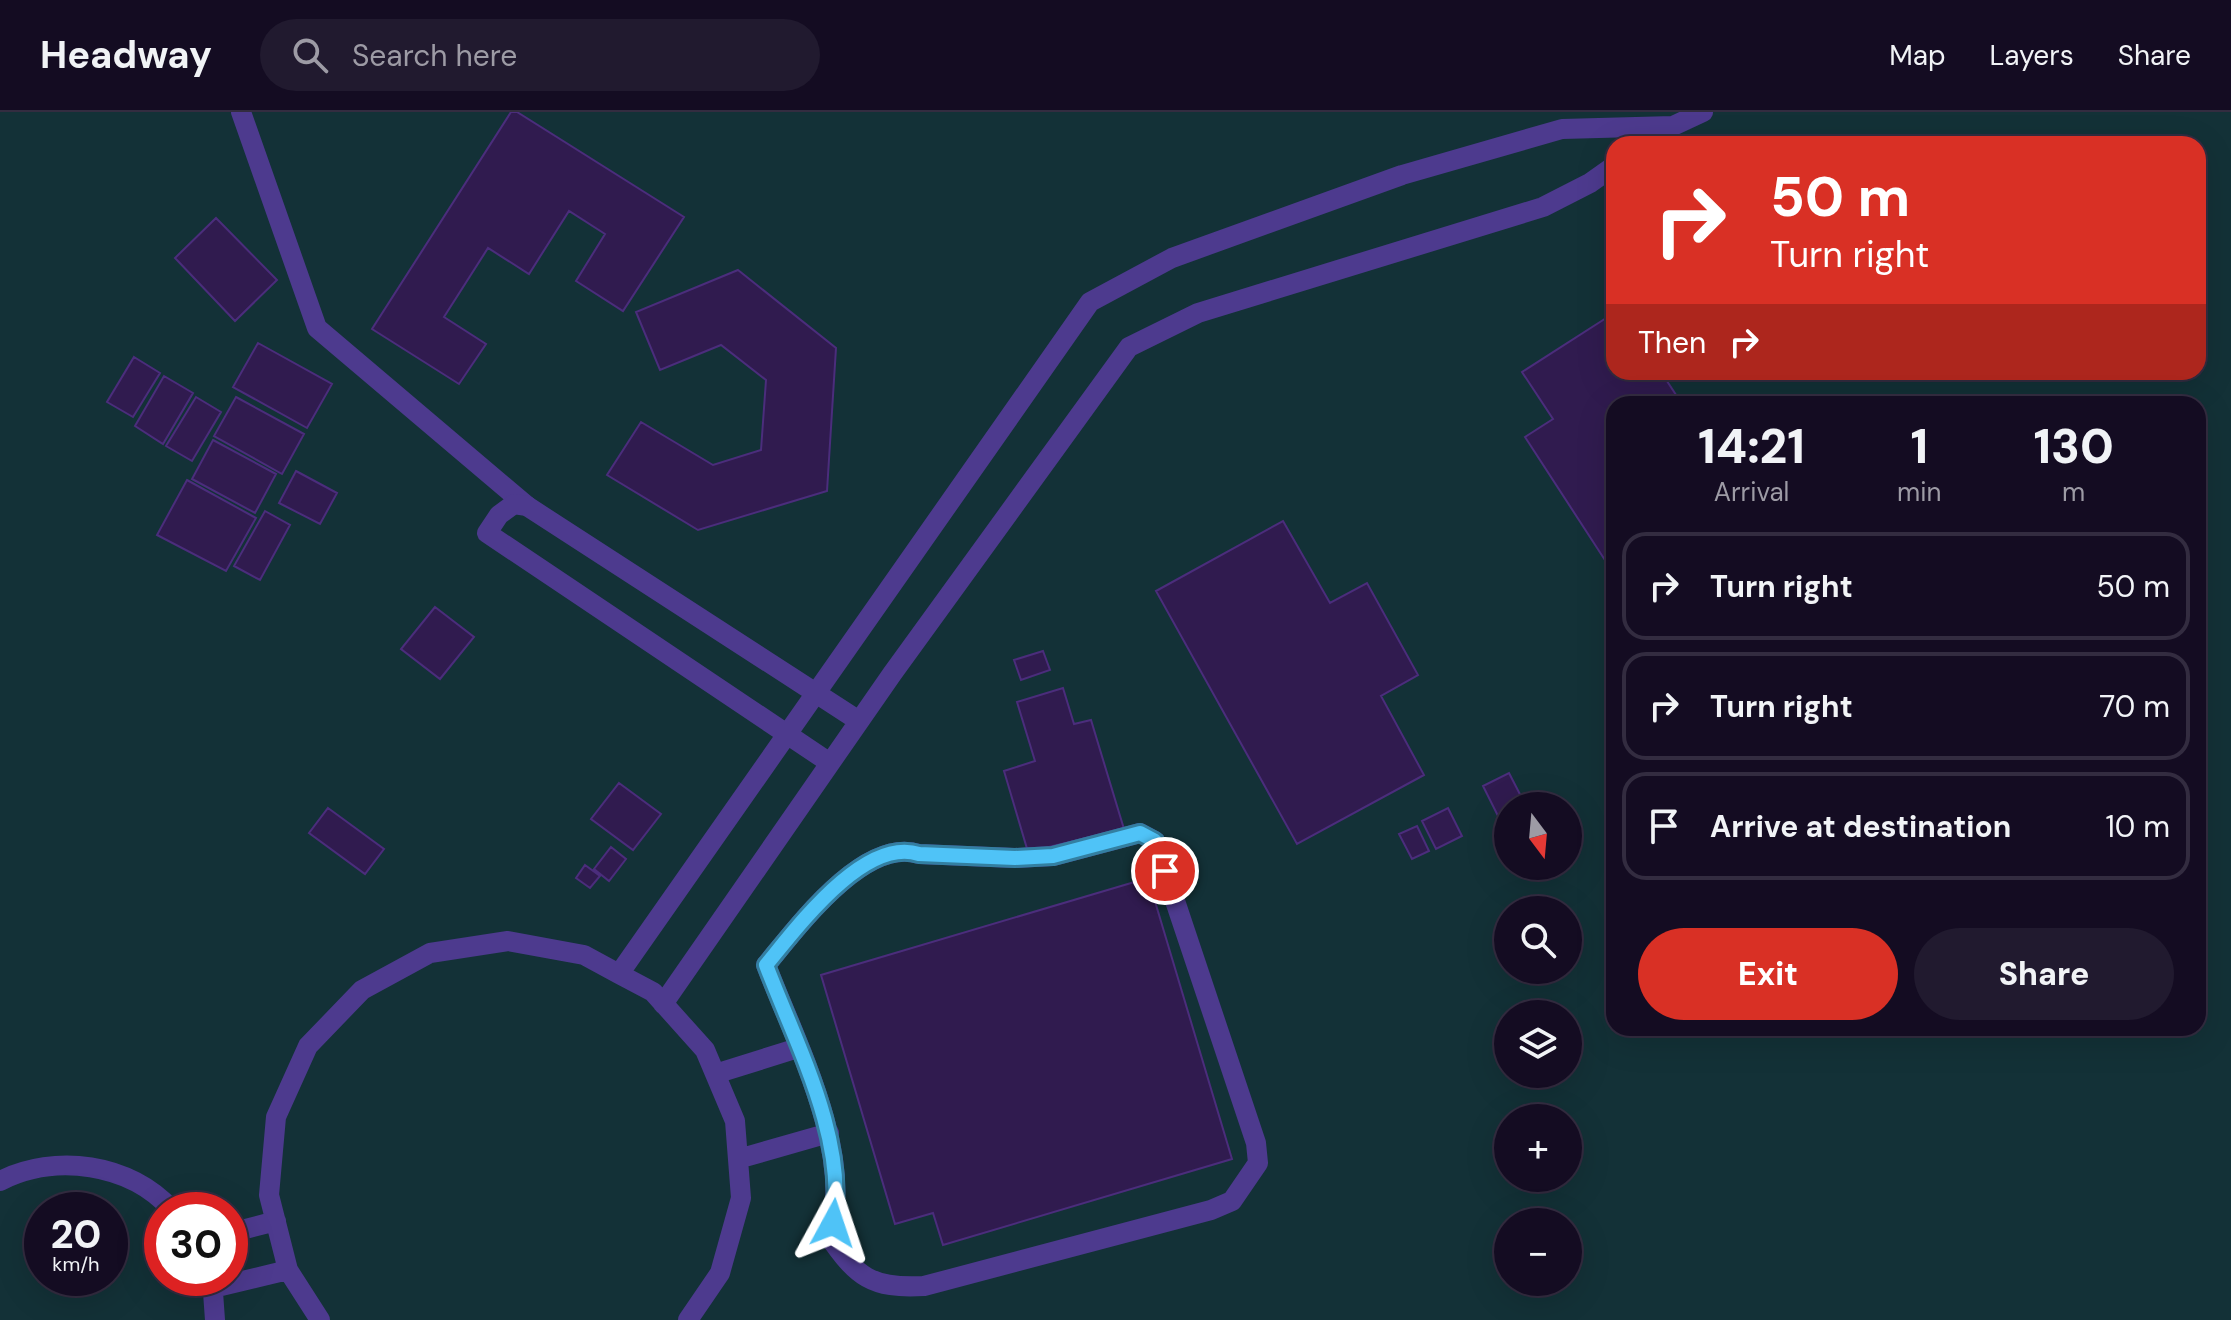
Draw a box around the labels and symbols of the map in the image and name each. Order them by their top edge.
north arrow [1494,792,1582,880]
pin [1131,837,1199,905]
position arrow [791,1181,875,1265]
speed limit sign: 30 [144,1192,248,1296]

